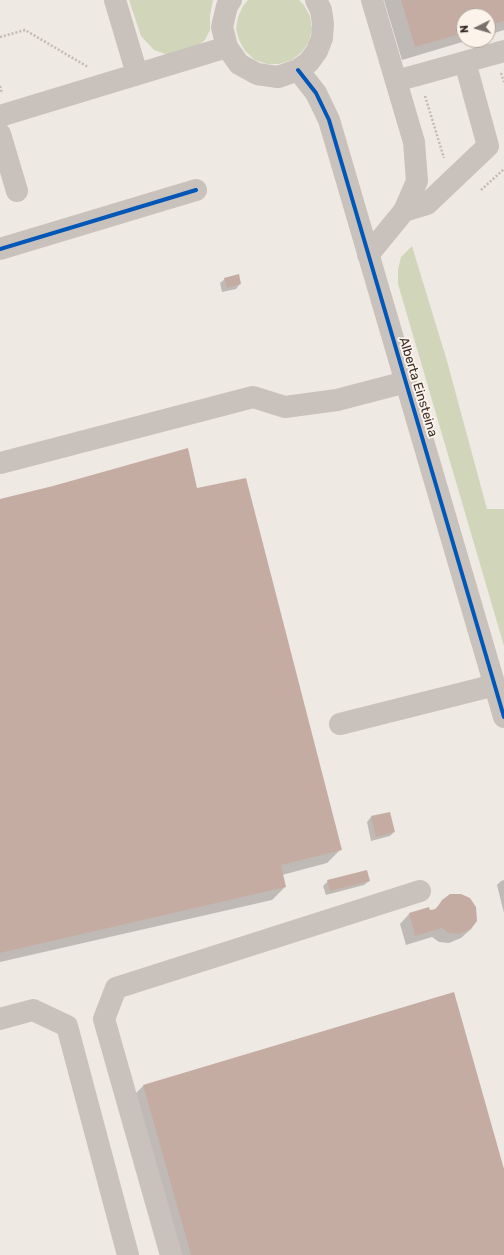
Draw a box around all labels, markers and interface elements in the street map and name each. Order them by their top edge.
north arrow [456,8,496,48]
text: N [458,24,471,34]
street label: Alberta Einsteina [395,335,441,439]

